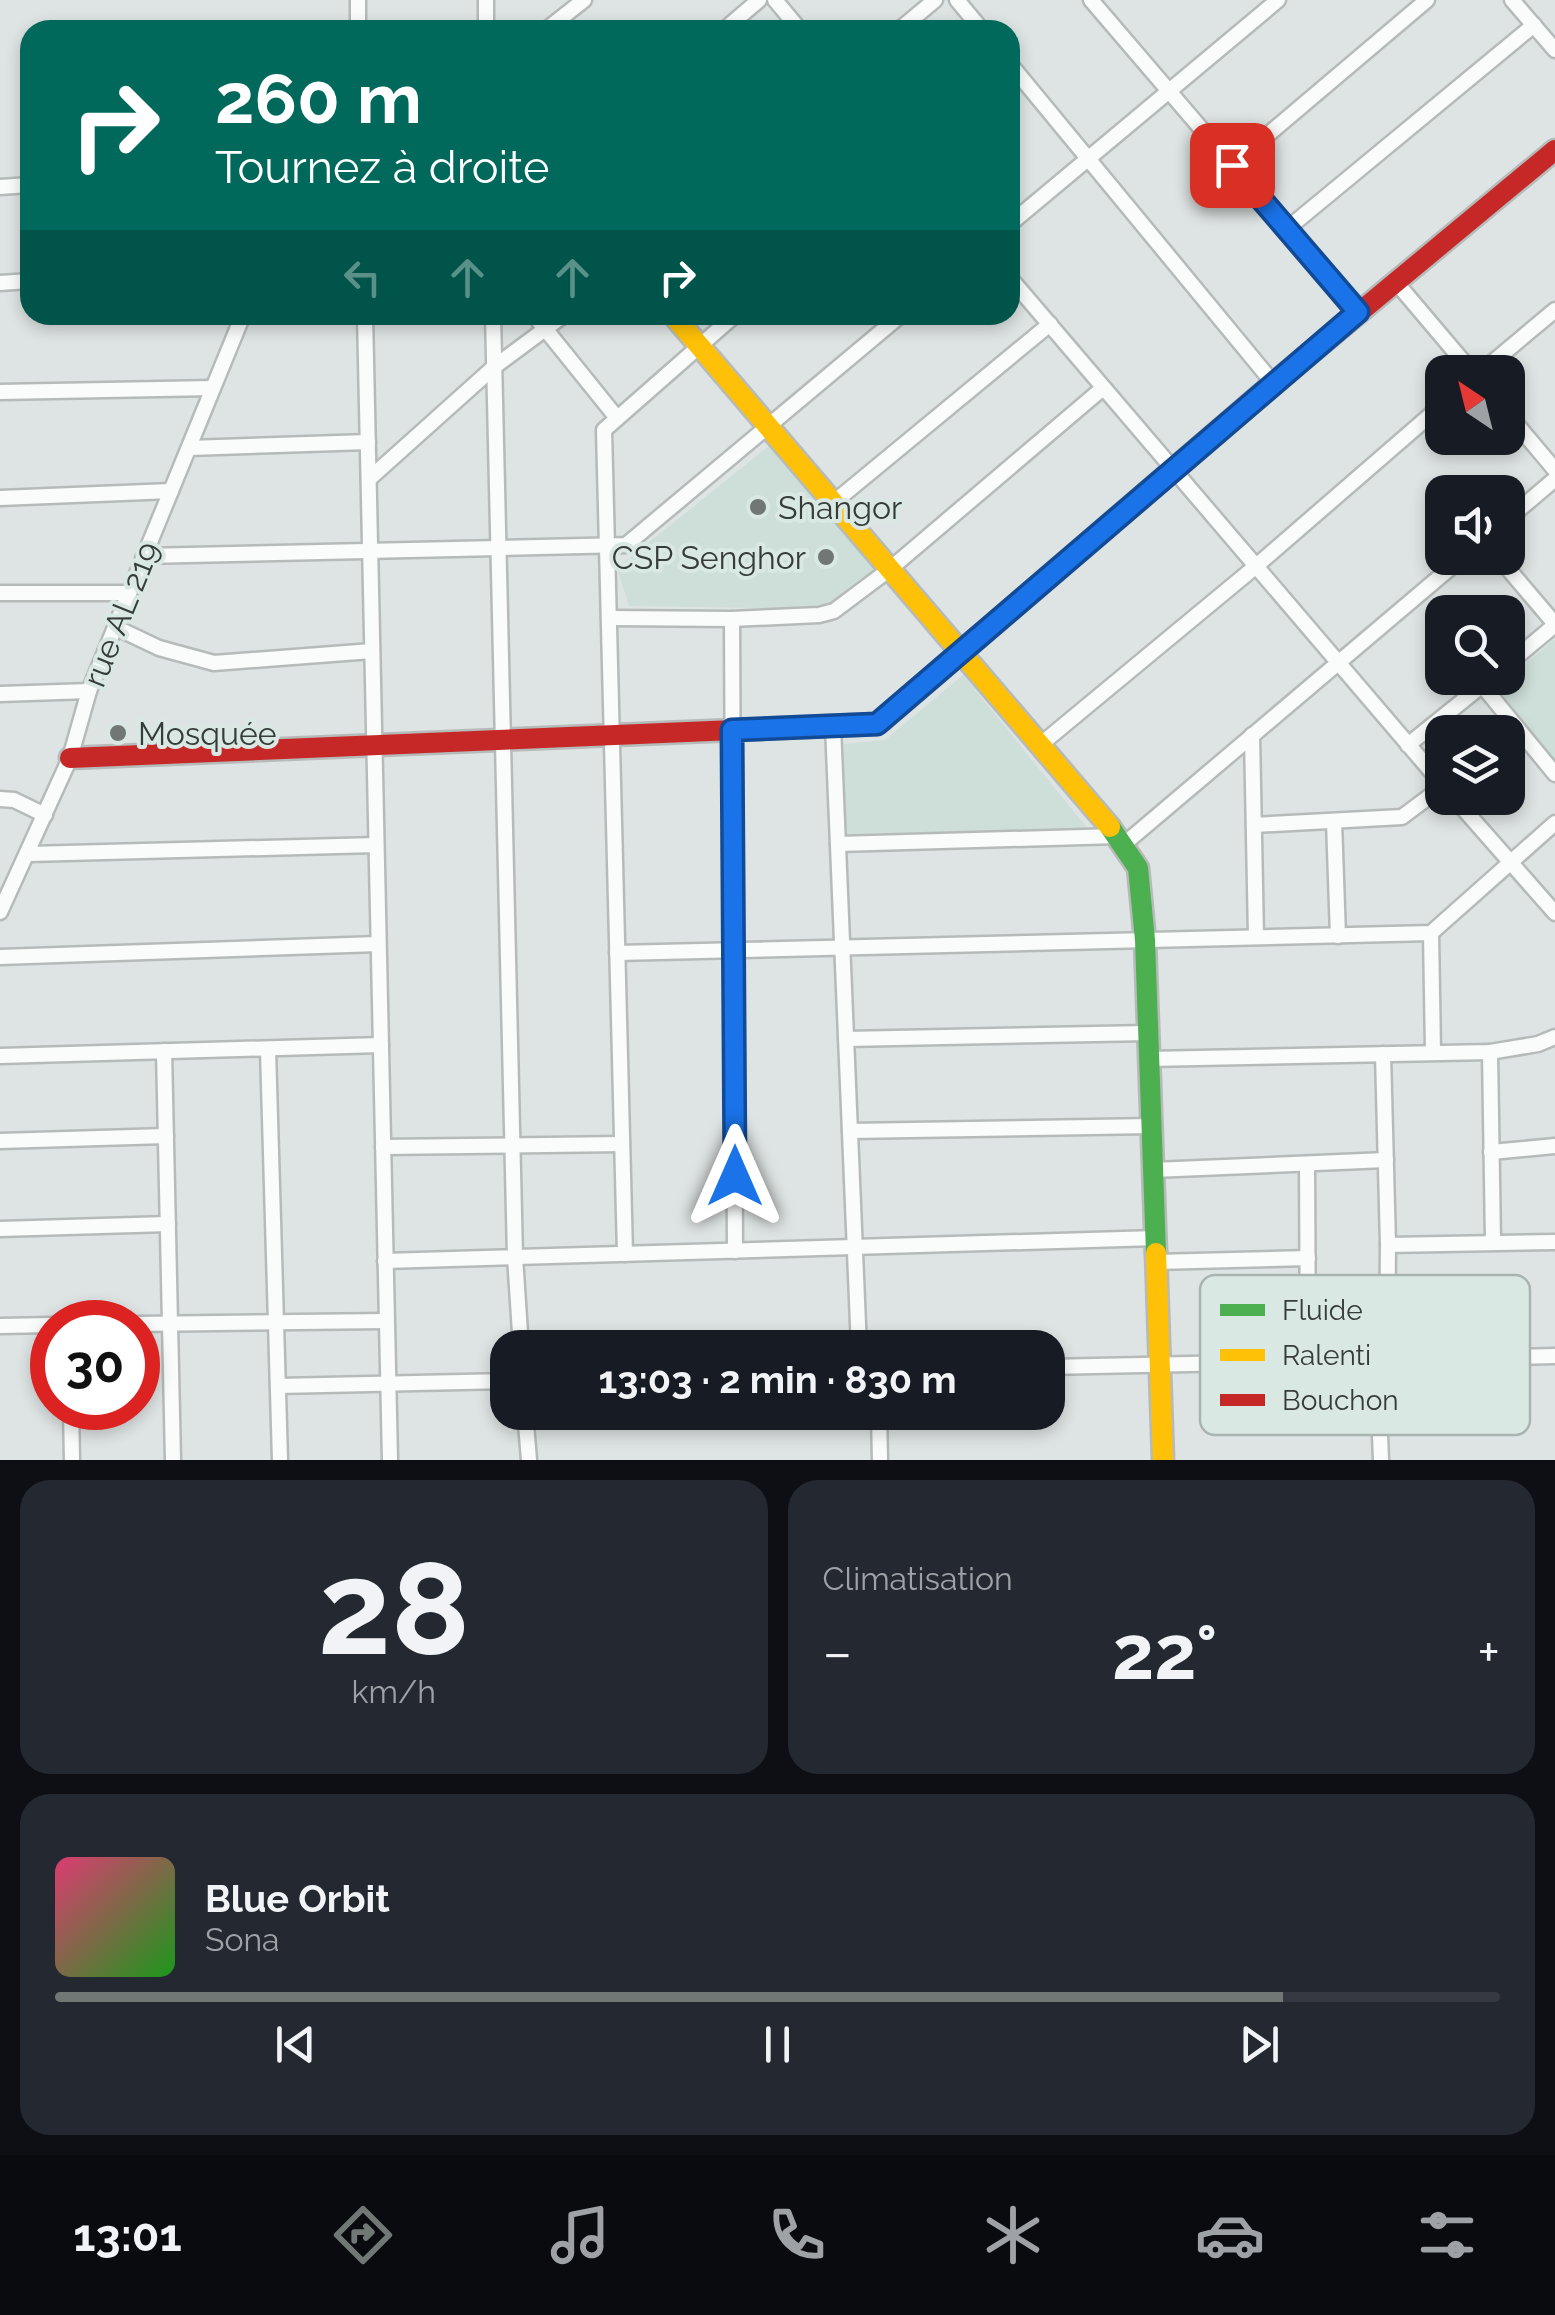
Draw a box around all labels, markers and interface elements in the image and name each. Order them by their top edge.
text: 260 m [215,57,422,139]
icon: right [50,60,180,190]
pin [1190,123,1275,208]
icon: arrive [1205,138,1260,193]
text: Tournez à droite [215,141,549,194]
icon: left [335,250,390,305]
icon: ahead [440,250,495,305]
icon: ahead [545,250,600,305]
icon: right [650,250,705,305]
north arrow [1425,355,1525,455]
map controls [1425,355,1525,815]
button: sound [1425,475,1525,575]
place label: Shangor [778,489,902,526]
marker: Shangor [747,496,769,518]
street label: rue AL 219 [75,536,167,692]
place label: CSP Senghor [612,539,806,576]
marker: CSP Senghor [815,546,837,568]
button: search [1425,595,1525,695]
place label: Mosquée [138,715,277,752]
button: layers [1425,715,1525,815]
marker: Mosquée [107,722,129,744]
position arrow [683,1124,787,1228]
legend [1200,1275,1530,1435]
text: Fluide [1282,1294,1363,1327]
speed limit sign: 30 [30,1300,160,1430]
text: Ralenti [1282,1339,1371,1372]
text: 13:03 · 2 min · 830 m [598,1357,957,1402]
text: Bouchon [1282,1384,1399,1417]
text: 28 [318,1532,470,1684]
text: Climatisation [823,1560,1013,1597]
text: 22° [1112,1608,1217,1697]
text: − [823,1620,852,1685]
text: + [1477,1620,1500,1685]
text: km/h [352,1673,436,1710]
text: Blue Orbit [205,1876,390,1921]
text: Sona [205,1921,280,1958]
icon: previous [268,2017,323,2072]
icon: pause [750,2017,805,2072]
icon: next [1232,2017,1287,2072]
icon: directions [328,2200,398,2270]
icon: music [545,2200,615,2270]
icon: phone [762,2200,832,2270]
icon: climate [978,2200,1048,2270]
icon: car [1195,2200,1265,2270]
icon: filters [1412,2200,1482,2270]
text: 13:01 [73,2209,182,2262]

